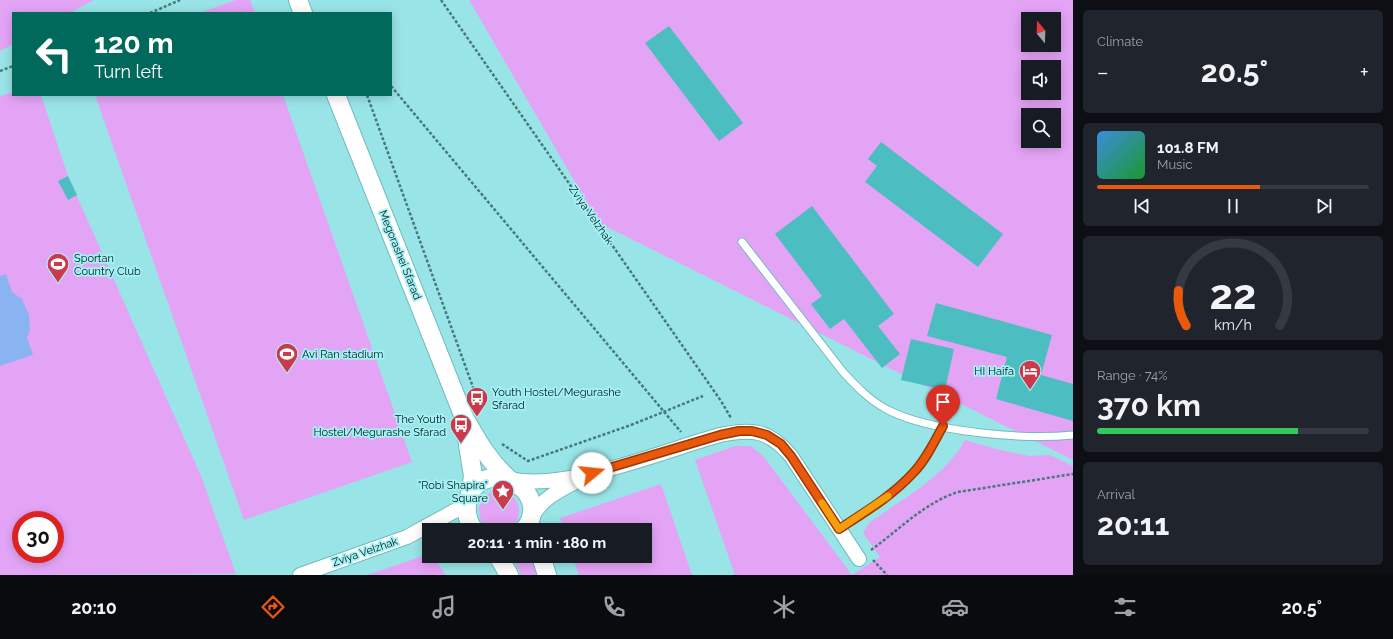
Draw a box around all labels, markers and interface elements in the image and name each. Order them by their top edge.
north arrow [1021,12,1061,52]
map controls [1021,12,1061,148]
text: 120 m [94,27,174,60]
icon: left [28,28,80,80]
text: Climate [1097,34,1143,49]
text: 20.5° [1201,54,1268,89]
text: − [1097,59,1109,85]
text: + [1360,59,1369,85]
button: sound [1021,60,1061,100]
text: Turn left [94,61,163,82]
button: search [1021,108,1061,148]
text: 101.8 FM [1157,139,1219,157]
text: Music [1157,157,1192,172]
street label: Zviya VeIzhak [566,183,616,247]
icon: previous [1131,195,1153,217]
icon: pause [1222,195,1244,217]
icon: next [1313,195,1335,217]
street label: Megorashei Sfarad [376,208,424,302]
sports icon: Sportan Country Club [45,251,71,284]
place label: Sportan Country Club [74,252,141,278]
text: 22 [1210,269,1256,318]
text: km/h [1214,316,1252,332]
sports icon: Avi Ran stadium [274,341,300,374]
place label: Avi Ran stadium [302,348,383,361]
hotel icon: HI Haifa [1017,358,1043,391]
place label: HI Haifa [974,365,1014,378]
text: Range · 74% [1097,368,1167,383]
bus stop icon: Youth Hostel/Megurashe Sfarad [464,385,490,418]
pin [926,385,960,426]
place label: Youth Hostel/Megurashe Sfarad [492,386,622,412]
text: 370 km [1097,388,1201,423]
icon: arrive [932,391,954,413]
bus stop icon: The Youth Hostel/Megurashe Sfarad [448,412,474,445]
place label: The Youth Hostel/Megurashe Sfarad [313,413,446,439]
position arrow [571,452,613,494]
place icon: "Robi Shapira" Square [490,478,516,511]
place label: "Robi Shapira" Square [418,479,489,505]
text: Arrival [1097,487,1135,502]
text: 20:11 [1097,507,1169,542]
speed limit sign: 30 [12,511,64,563]
text: 20:11 · 1 min · 180 m [468,534,606,552]
street label: Zviya VeIzhak [330,535,400,569]
icon: directions [259,593,287,621]
icon: music [430,593,458,621]
icon: phone [600,593,628,621]
icon: climate [770,593,798,621]
icon: car [941,593,969,621]
icon: filters [1111,593,1139,621]
text: 20:10 [71,597,117,618]
text: 20.5° [1281,597,1322,618]

